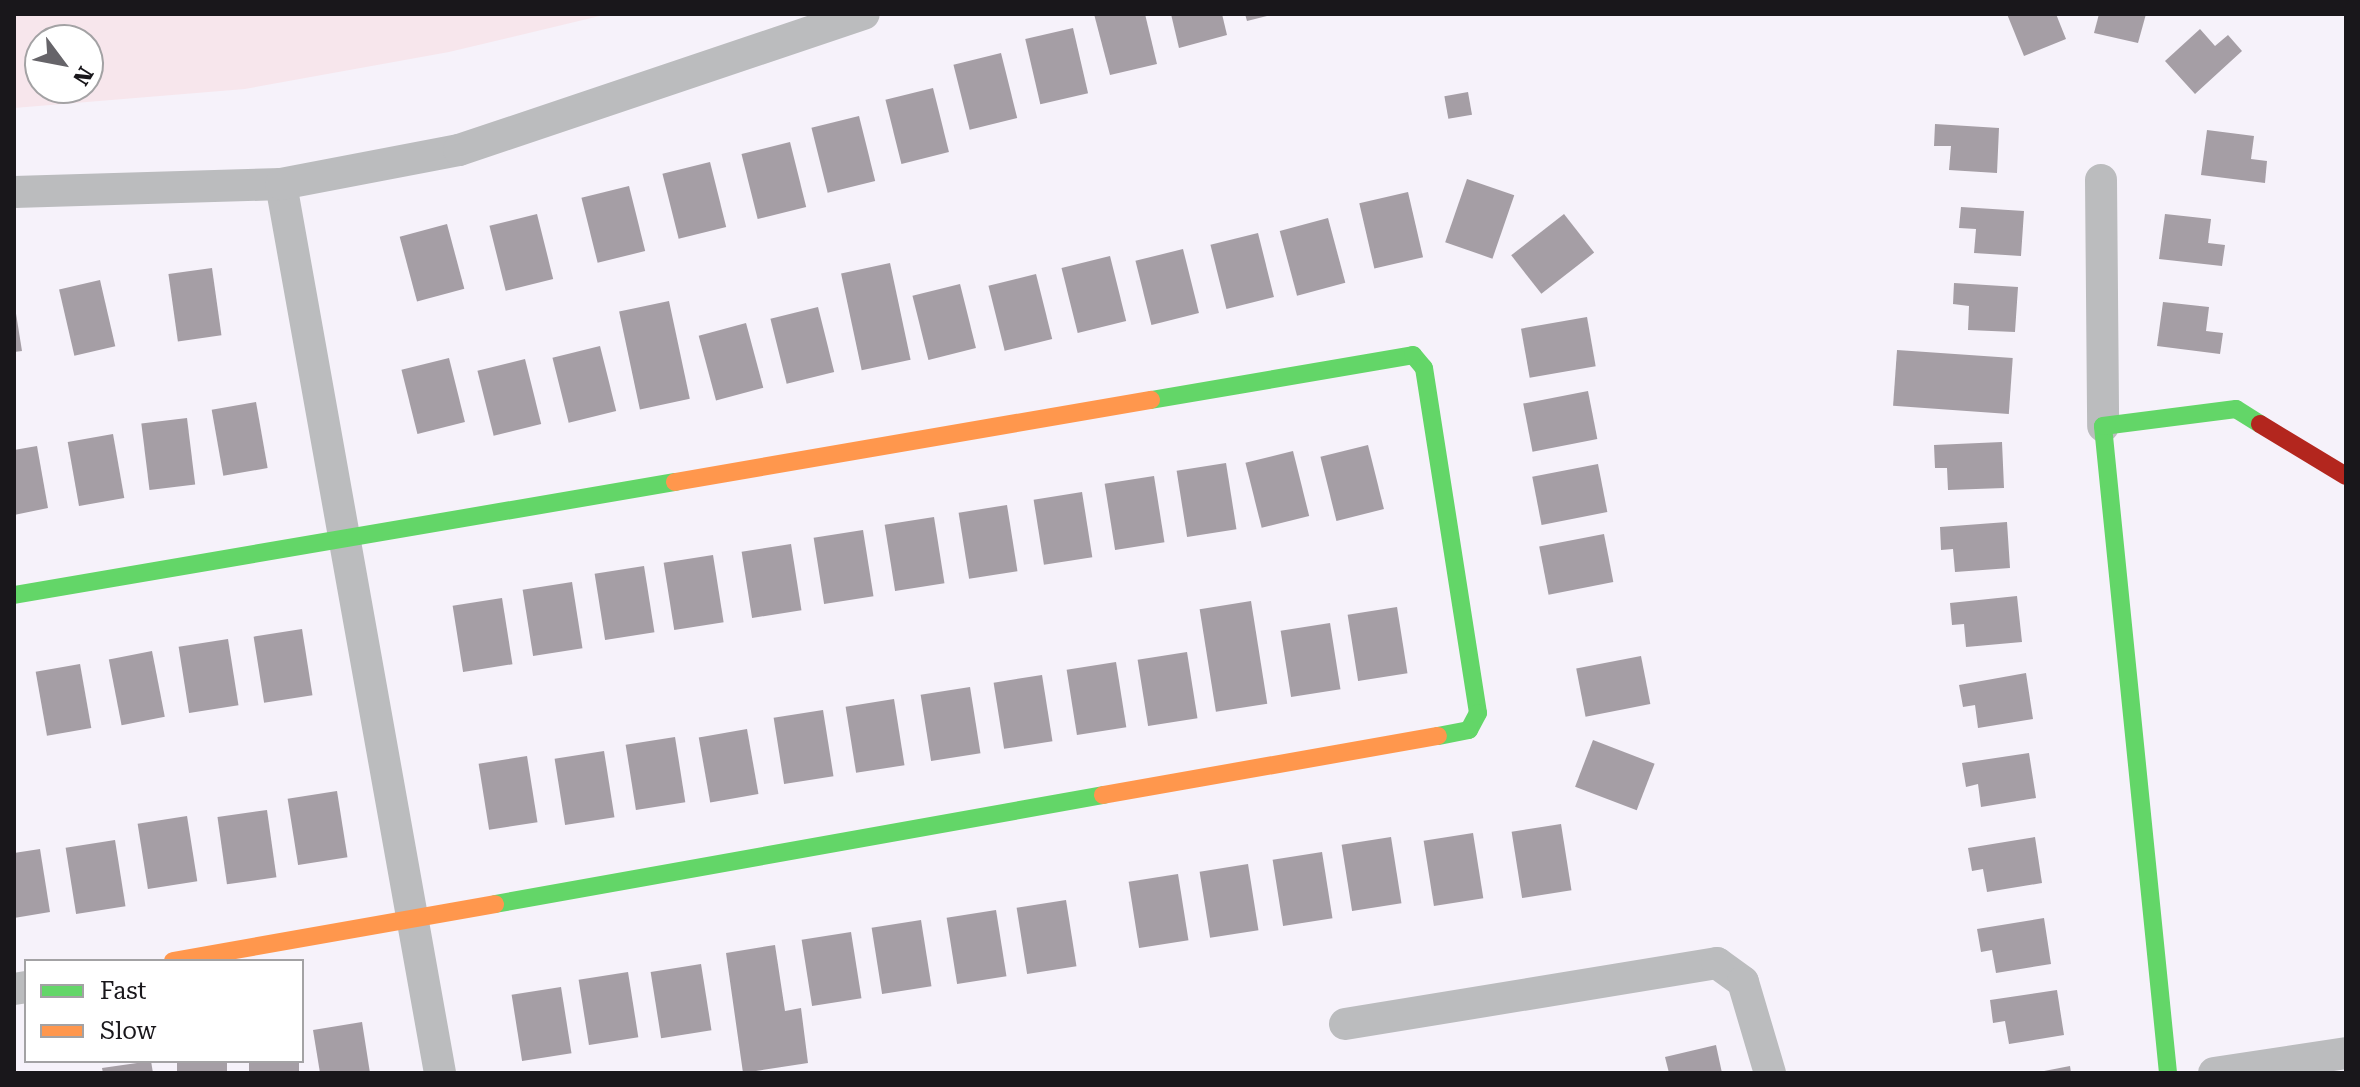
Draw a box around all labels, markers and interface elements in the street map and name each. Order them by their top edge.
north arrow [24,24,104,104]
text: N [68,62,98,90]
legend [24,959,304,1063]
text: Fast [100,977,147,1005]
text: Slow [100,1017,156,1045]

